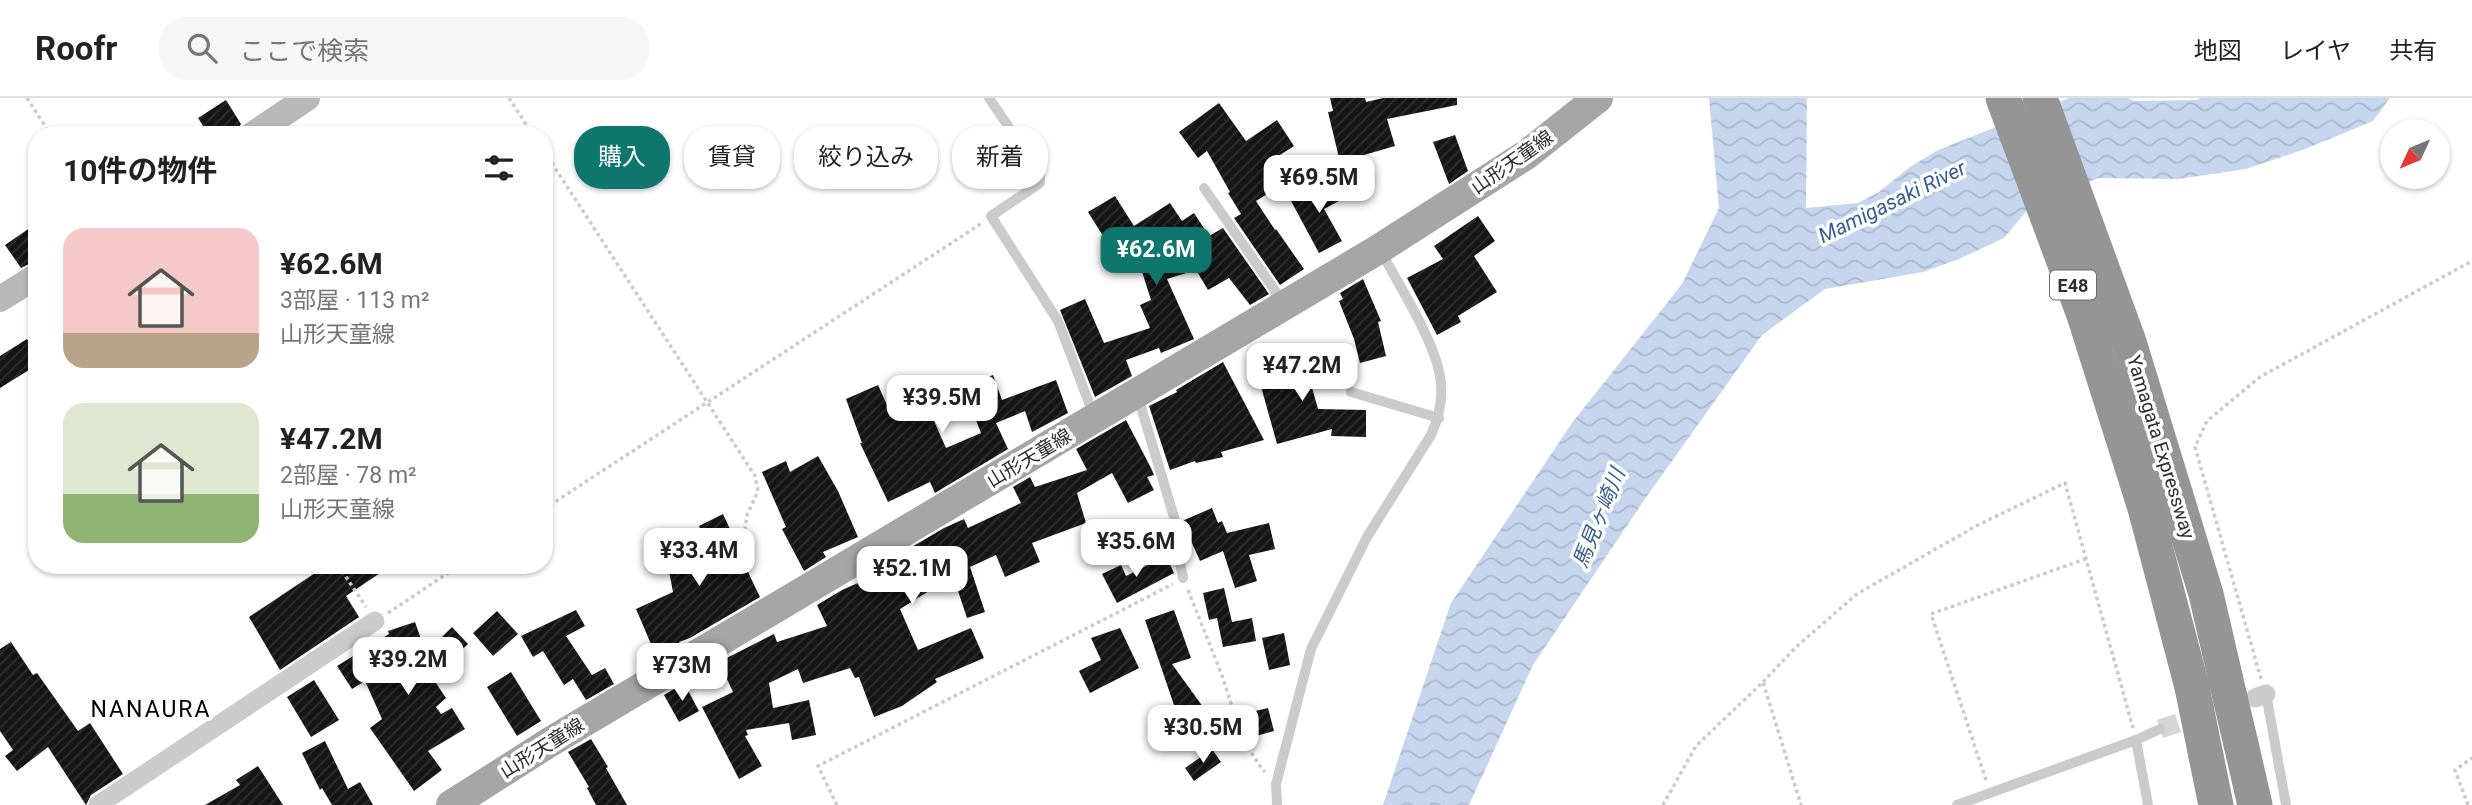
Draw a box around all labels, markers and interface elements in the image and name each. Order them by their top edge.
search box [159,17,649,80]
text: Roofr [35,29,117,68]
icon: search [183,29,221,67]
text: ここで検索 [239,36,369,66]
text: 地図 [2194,37,2242,65]
text: レイヤ [2280,37,2351,65]
text: 共有 [2389,37,2437,65]
north arrow [2380,119,2450,189]
map controls [2380,119,2450,189]
street label: 山形天童線 [1466,125,1558,199]
chip: 購入 [574,126,670,189]
chip: 賃貸 [684,126,780,189]
chip: 絞り込み [794,126,938,189]
chip: 新着 [952,126,1048,189]
icon: filters [480,149,518,187]
text: 10件の物件 [63,153,217,188]
water label: Mamigasaki River [1814,155,1971,248]
pin: ¥69.5M [1262,156,1376,215]
text: ¥69.5M [1280,164,1358,191]
pin: ¥62.6M [1099,228,1213,287]
text: ¥62.6M [1117,236,1195,263]
text: ¥62.6M [280,246,383,281]
icon: home [119,256,203,340]
road number: E48 [2050,270,2096,300]
text: 3部屋 · 113 m² [280,287,429,314]
text: 山形天童線 [280,321,395,348]
pin: ¥47.2M [1245,344,1359,403]
text: ¥47.2M [1263,352,1341,379]
street label: Yamagata Expressway [2122,352,2200,542]
pin: ¥39.5M [885,376,999,435]
text: ¥39.5M [903,384,981,411]
text: ¥47.2M [280,421,383,456]
street label: 山形天童線 [982,424,1076,492]
icon: home [119,431,203,515]
text: 2部屋 · 78 m² [280,462,417,489]
water label: 馬見ヶ崎川 [1568,463,1631,571]
text: 山形天童線 [280,496,395,523]
pin: ¥35.6M [1079,519,1193,579]
pin: ¥33.4M [642,528,756,588]
text: ¥35.6M [1097,528,1175,555]
text: ¥33.4M [660,537,738,564]
pin: ¥52.1M [855,546,969,606]
text: ¥52.1M [873,555,951,582]
pin: ¥39.2M [351,638,465,697]
pin: ¥73M [641,644,723,703]
text: ¥39.2M [369,646,447,673]
text: ¥73M [653,652,711,679]
district label: NANAURA [90,696,212,723]
pin: ¥30.5M [1146,706,1260,765]
street label: 山形天童線 [496,713,588,783]
text: ¥30.5M [1164,714,1242,741]

